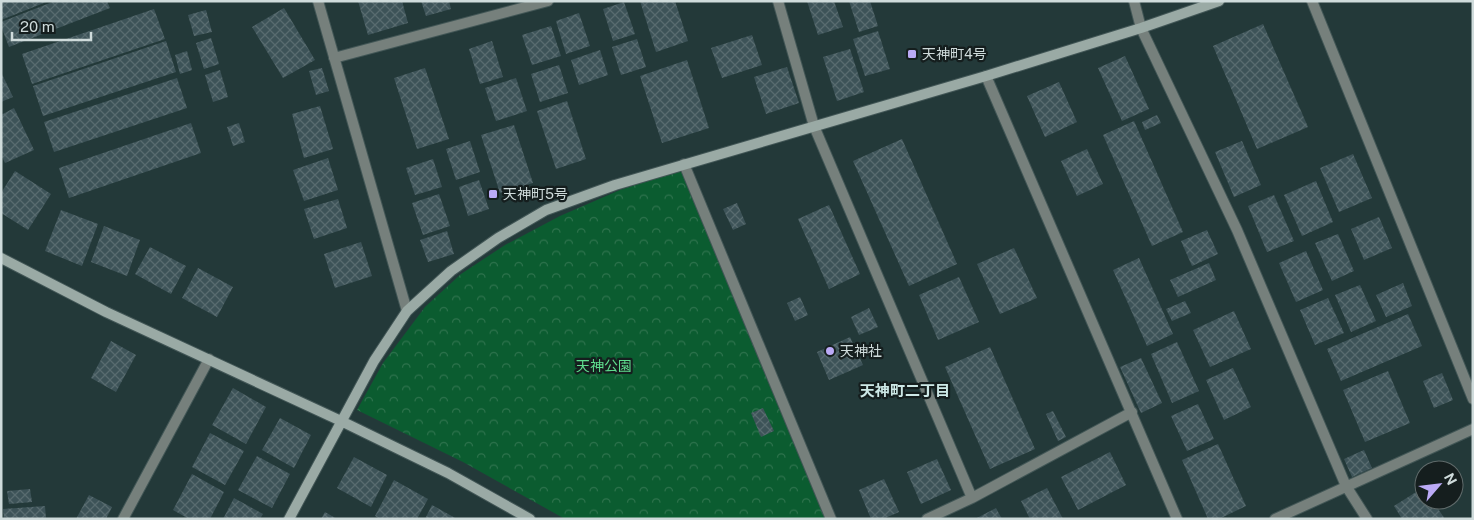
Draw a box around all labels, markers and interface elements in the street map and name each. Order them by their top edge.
scale bar [12,10,91,42]
text: 20 m [20,18,55,35]
place label: 天神町4号 [922,46,987,62]
marker: 天神町4号 [906,48,918,60]
place label: 天神町5号 [503,186,568,202]
marker: 天神町5号 [487,188,499,200]
place label: 天神社 [840,343,882,359]
marker: 天神社 [824,345,836,357]
park label: 天神公園 [576,358,632,374]
district label: 天神町二丁目 [860,382,950,399]
north arrow [1414,460,1464,510]
text: N [1441,470,1460,487]

